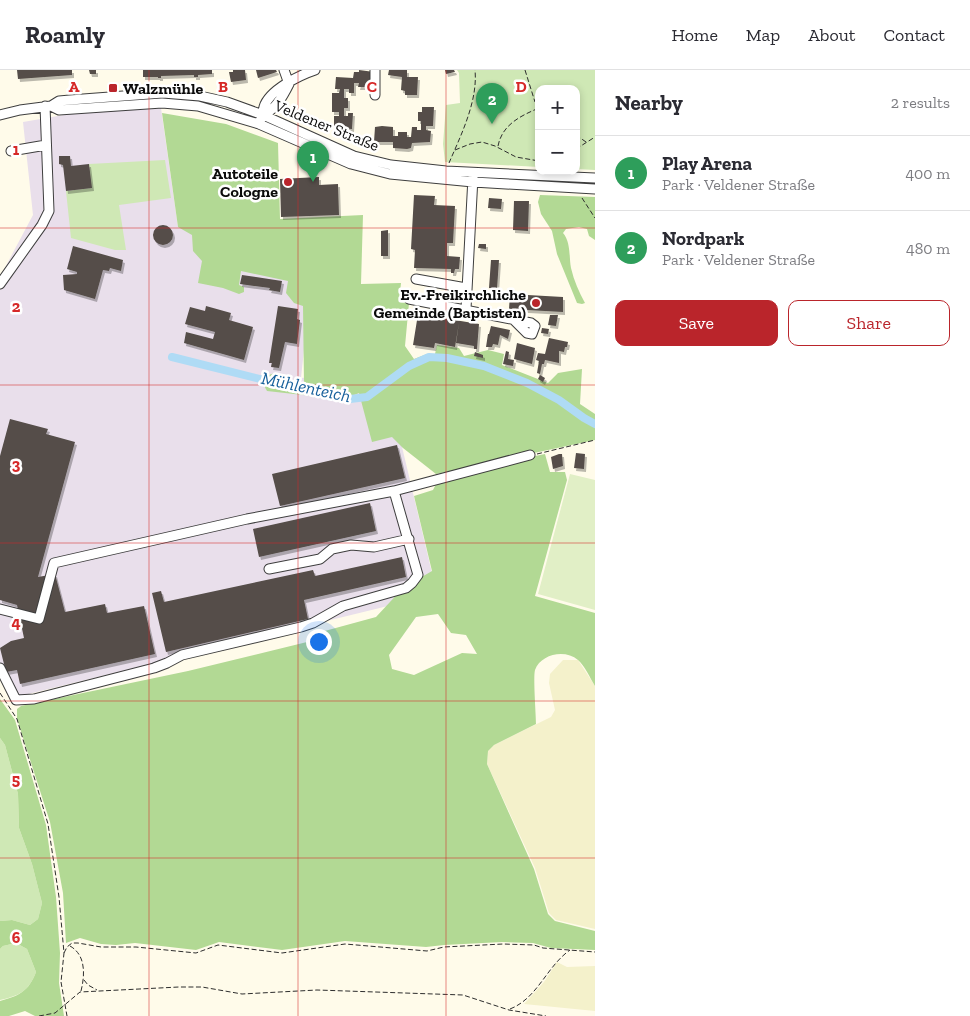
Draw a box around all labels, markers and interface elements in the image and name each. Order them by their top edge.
text: Roamly [25,20,105,49]
text: Home [671,24,718,46]
text: Map [746,24,780,46]
text: About [808,24,855,46]
text: Contact [883,24,945,46]
text: A [69,77,80,96]
text: B [218,77,228,96]
text: C [367,77,377,96]
text: D [515,77,527,96]
place label: Walzmühle [123,79,203,98]
marker: Walzmühle [107,82,119,94]
pin: 2 [476,83,508,124]
map controls [535,85,580,175]
button: + [535,85,580,130]
text: Nearby [615,90,683,115]
text: 2 results [891,93,950,112]
street label: Veldener Straße [271,95,382,155]
button: − [535,130,580,175]
text: 1 [13,140,20,159]
pin: 1 [297,141,329,182]
text: Play Arena [662,152,752,175]
place label: Autoteile Cologne [212,164,278,201]
text: 1 [628,164,634,183]
text: 400 m [906,164,950,183]
text: Park · Veldener Straße [662,175,815,194]
marker: Autoteile Cologne [282,176,294,188]
text: Nordpark [662,227,744,250]
text: 2 [627,239,635,258]
text: 480 m [906,239,950,258]
text: Park · Veldener Straße [662,250,815,269]
place label: Ev.-Freikirchliche Gemeinde (Baptisten) [374,285,526,322]
text: 2 [12,297,21,316]
marker: Ev.-Freikirchliche Gemeinde (Baptisten) [530,297,542,309]
button: Save [615,300,778,346]
button: Share [788,300,950,346]
water label: Mühlenteich [259,367,353,407]
text: 3 [12,455,21,474]
text: 4 [11,613,21,632]
your location [306,629,332,655]
text: 5 [12,770,20,789]
text: 6 [12,928,21,947]

